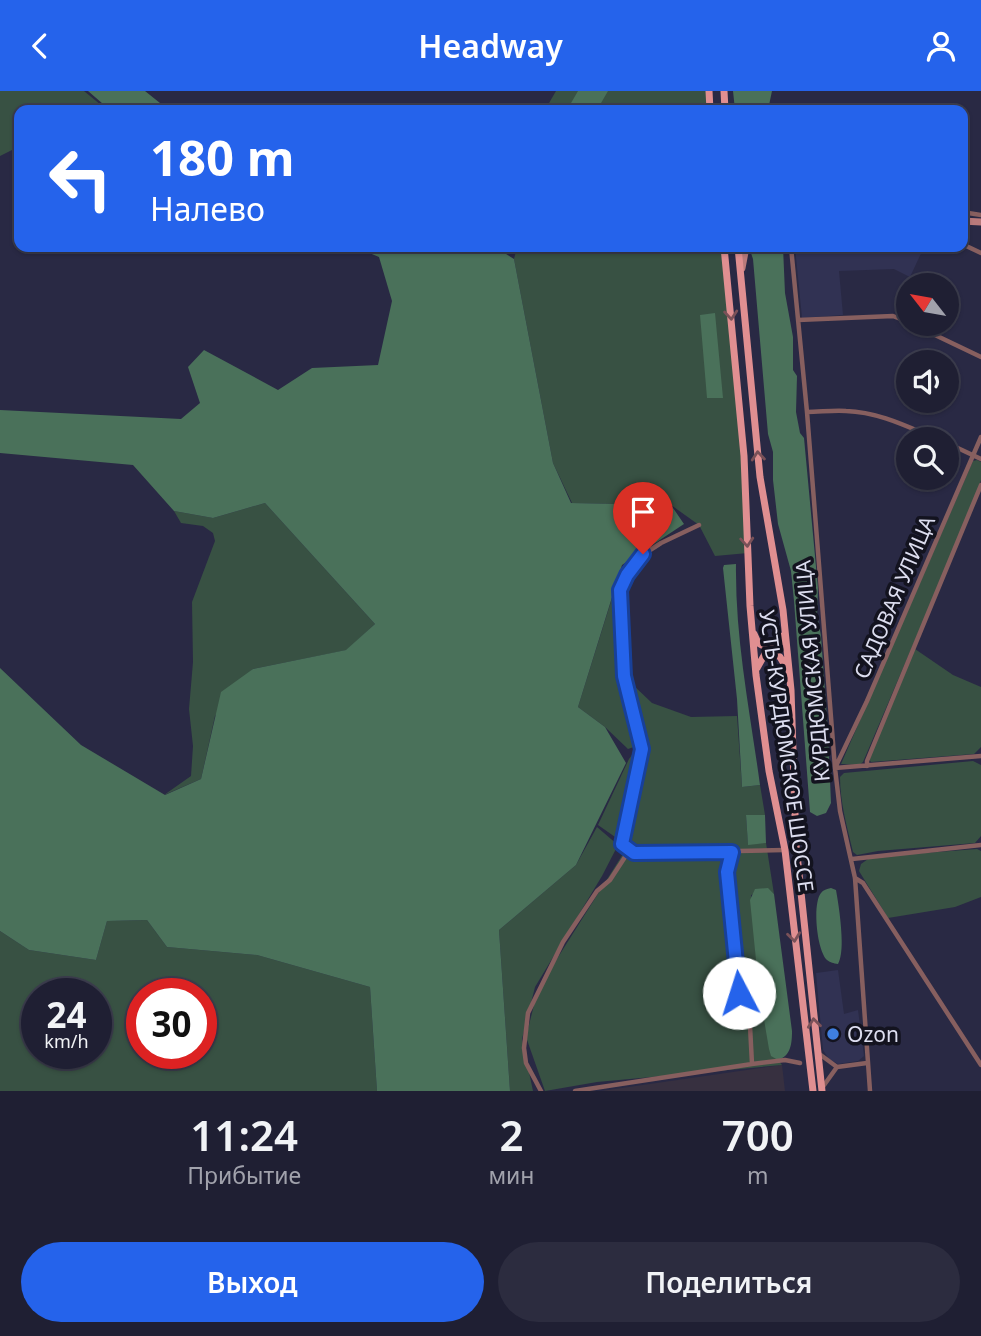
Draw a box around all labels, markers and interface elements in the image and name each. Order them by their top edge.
text: Headway [418,24,563,67]
icon: back [21,27,59,65]
icon: person [922,27,960,65]
text: 180 m [150,124,295,190]
icon: left [35,133,126,224]
text: Налево [150,187,265,230]
north arrow [896,273,959,336]
map controls [896,273,959,490]
one-way arrow [723,309,738,320]
button: sound [896,350,959,413]
button: search [896,427,959,490]
one-way arrow [751,450,766,461]
pin [613,482,673,554]
icon: arrive [624,493,662,531]
street label: САДОВАЯ УЛИЦА [847,511,941,683]
one-way arrow [739,536,754,547]
street label: КУРДЮМСКАЯ УЛИЦА [788,559,836,783]
street label: УСТЬ-КУРДЮМСКОЕ ШОССЕ [753,608,821,894]
one-way arrow [786,931,801,943]
position arrow [702,956,776,1030]
speed limit sign: 30 [126,978,217,1069]
text: 24 [46,991,87,1038]
one-way arrow [807,1017,822,1028]
place label: Ozon [847,1020,899,1048]
marker: Ozon [825,1026,841,1042]
text: km/h [44,1029,89,1053]
text: 11:24 [190,1106,298,1163]
text: 2 [499,1106,523,1163]
text: 700 [722,1106,794,1163]
text: Прибытие [187,1159,301,1191]
text: мин [488,1159,534,1191]
text: m [747,1159,769,1191]
button: Выход [21,1242,484,1322]
button: Поделиться [498,1242,960,1322]

